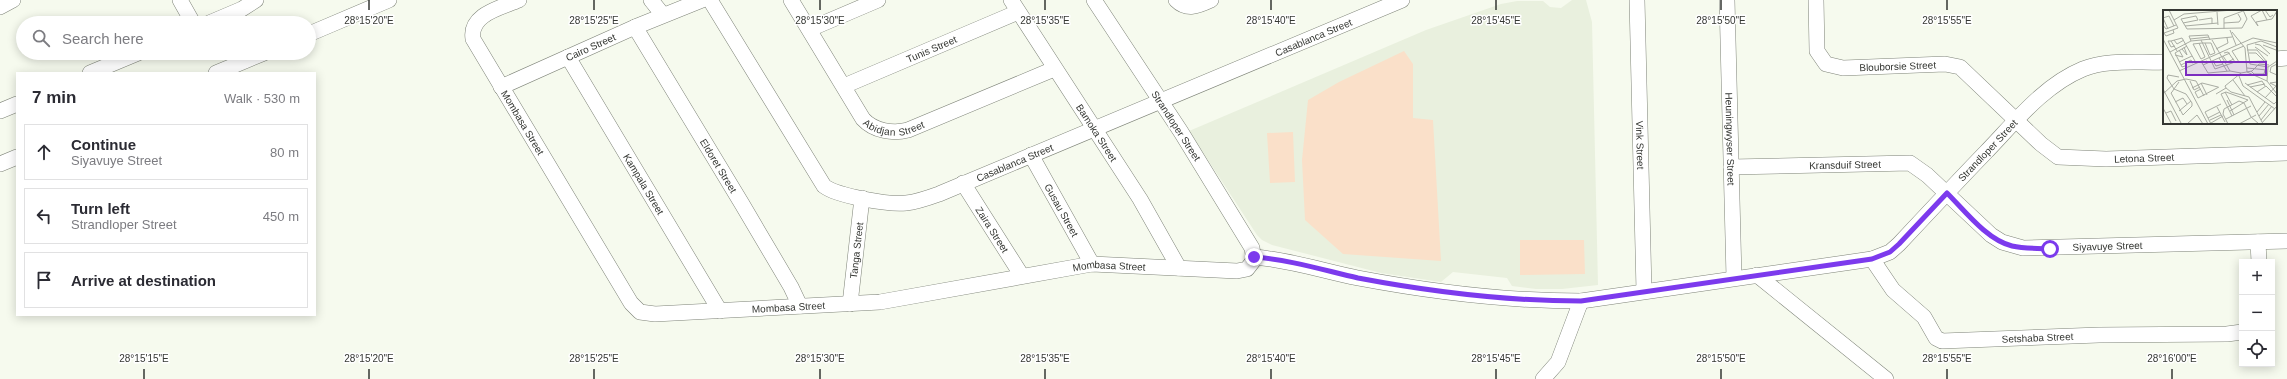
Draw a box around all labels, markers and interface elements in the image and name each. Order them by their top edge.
inset map [2163,10,2277,124]
text: 28°15'20"E [344,15,394,26]
text: 28°15'25"E [569,15,619,26]
text: 28°15'30"E [795,15,845,26]
text: 28°15'35"E [1020,15,1070,26]
text: 28°15'40"E [1246,15,1296,26]
text: 28°15'45"E [1471,15,1521,26]
text: 28°15'50"E [1696,15,1746,26]
text: 28°15'55"E [1922,15,1972,26]
search box [16,16,316,60]
street label: Casablanca Street [1273,16,1354,58]
icon: search [30,27,52,49]
text: Search here [62,30,144,47]
street label: Cairo Street [564,31,617,63]
street label: Tunis Street [905,33,958,64]
street label: Blouborsie Street [1859,59,1936,73]
text: 7 min [32,88,76,107]
street label: Mombasa Street [499,88,547,157]
street label: Strandloper Street [1149,89,1203,163]
text: Walk · 530 m [224,91,300,106]
street label: Heuningwyser Street [1724,92,1737,186]
street label: Bamoka Street [1074,102,1120,164]
street label: Abidjan Street [861,117,926,137]
street label: Strandloper Street [1956,117,2020,183]
street label: Vink Street [1634,120,1647,170]
text: Continue [71,136,136,153]
street label: Eldoret Street [698,137,739,195]
icon: ahead [33,141,55,163]
street label: Casablanca Street [974,141,1055,183]
text: 80 m [270,145,299,160]
street label: Letona Street [2114,151,2175,164]
street label: Kampala Street [622,152,667,217]
text: Siyavuye Street [71,153,162,168]
street label: Kransduif Street [1809,158,1881,171]
street label: Gusau Street [1043,182,1081,239]
text: Turn left [71,200,130,217]
street label: Zaira Street [974,204,1011,255]
icon: left [33,205,55,227]
text: 450 m [263,209,299,224]
text: Strandloper Street [71,217,177,232]
street label: Tanga Street [847,221,865,279]
street label: Siyavuye Street [2072,239,2143,252]
route start [2041,240,2059,258]
route end [1245,248,1263,266]
street label: Mombasa Street [1072,258,1146,273]
map controls [2239,259,2275,367]
button: + [2239,259,2275,295]
icon: arrive [33,269,55,291]
text: Arrive at destination [71,272,216,289]
button: − [2239,295,2275,331]
street label: Mombasa Street [752,299,826,314]
street label: Setshaba Street [2001,330,2074,344]
button: locate [2239,331,2275,367]
text: 28°15'15"E [119,353,169,364]
text: 28°15'20"E [344,353,394,364]
text: 28°15'25"E [569,353,619,364]
text: 28°15'30"E [795,353,845,364]
text: 28°15'35"E [1020,353,1070,364]
text: 28°15'40"E [1246,353,1296,364]
text: 28°15'45"E [1471,353,1521,364]
text: 28°15'50"E [1696,353,1746,364]
text: 28°15'55"E [1922,353,1972,364]
text: 28°16'00"E [2147,353,2197,364]

